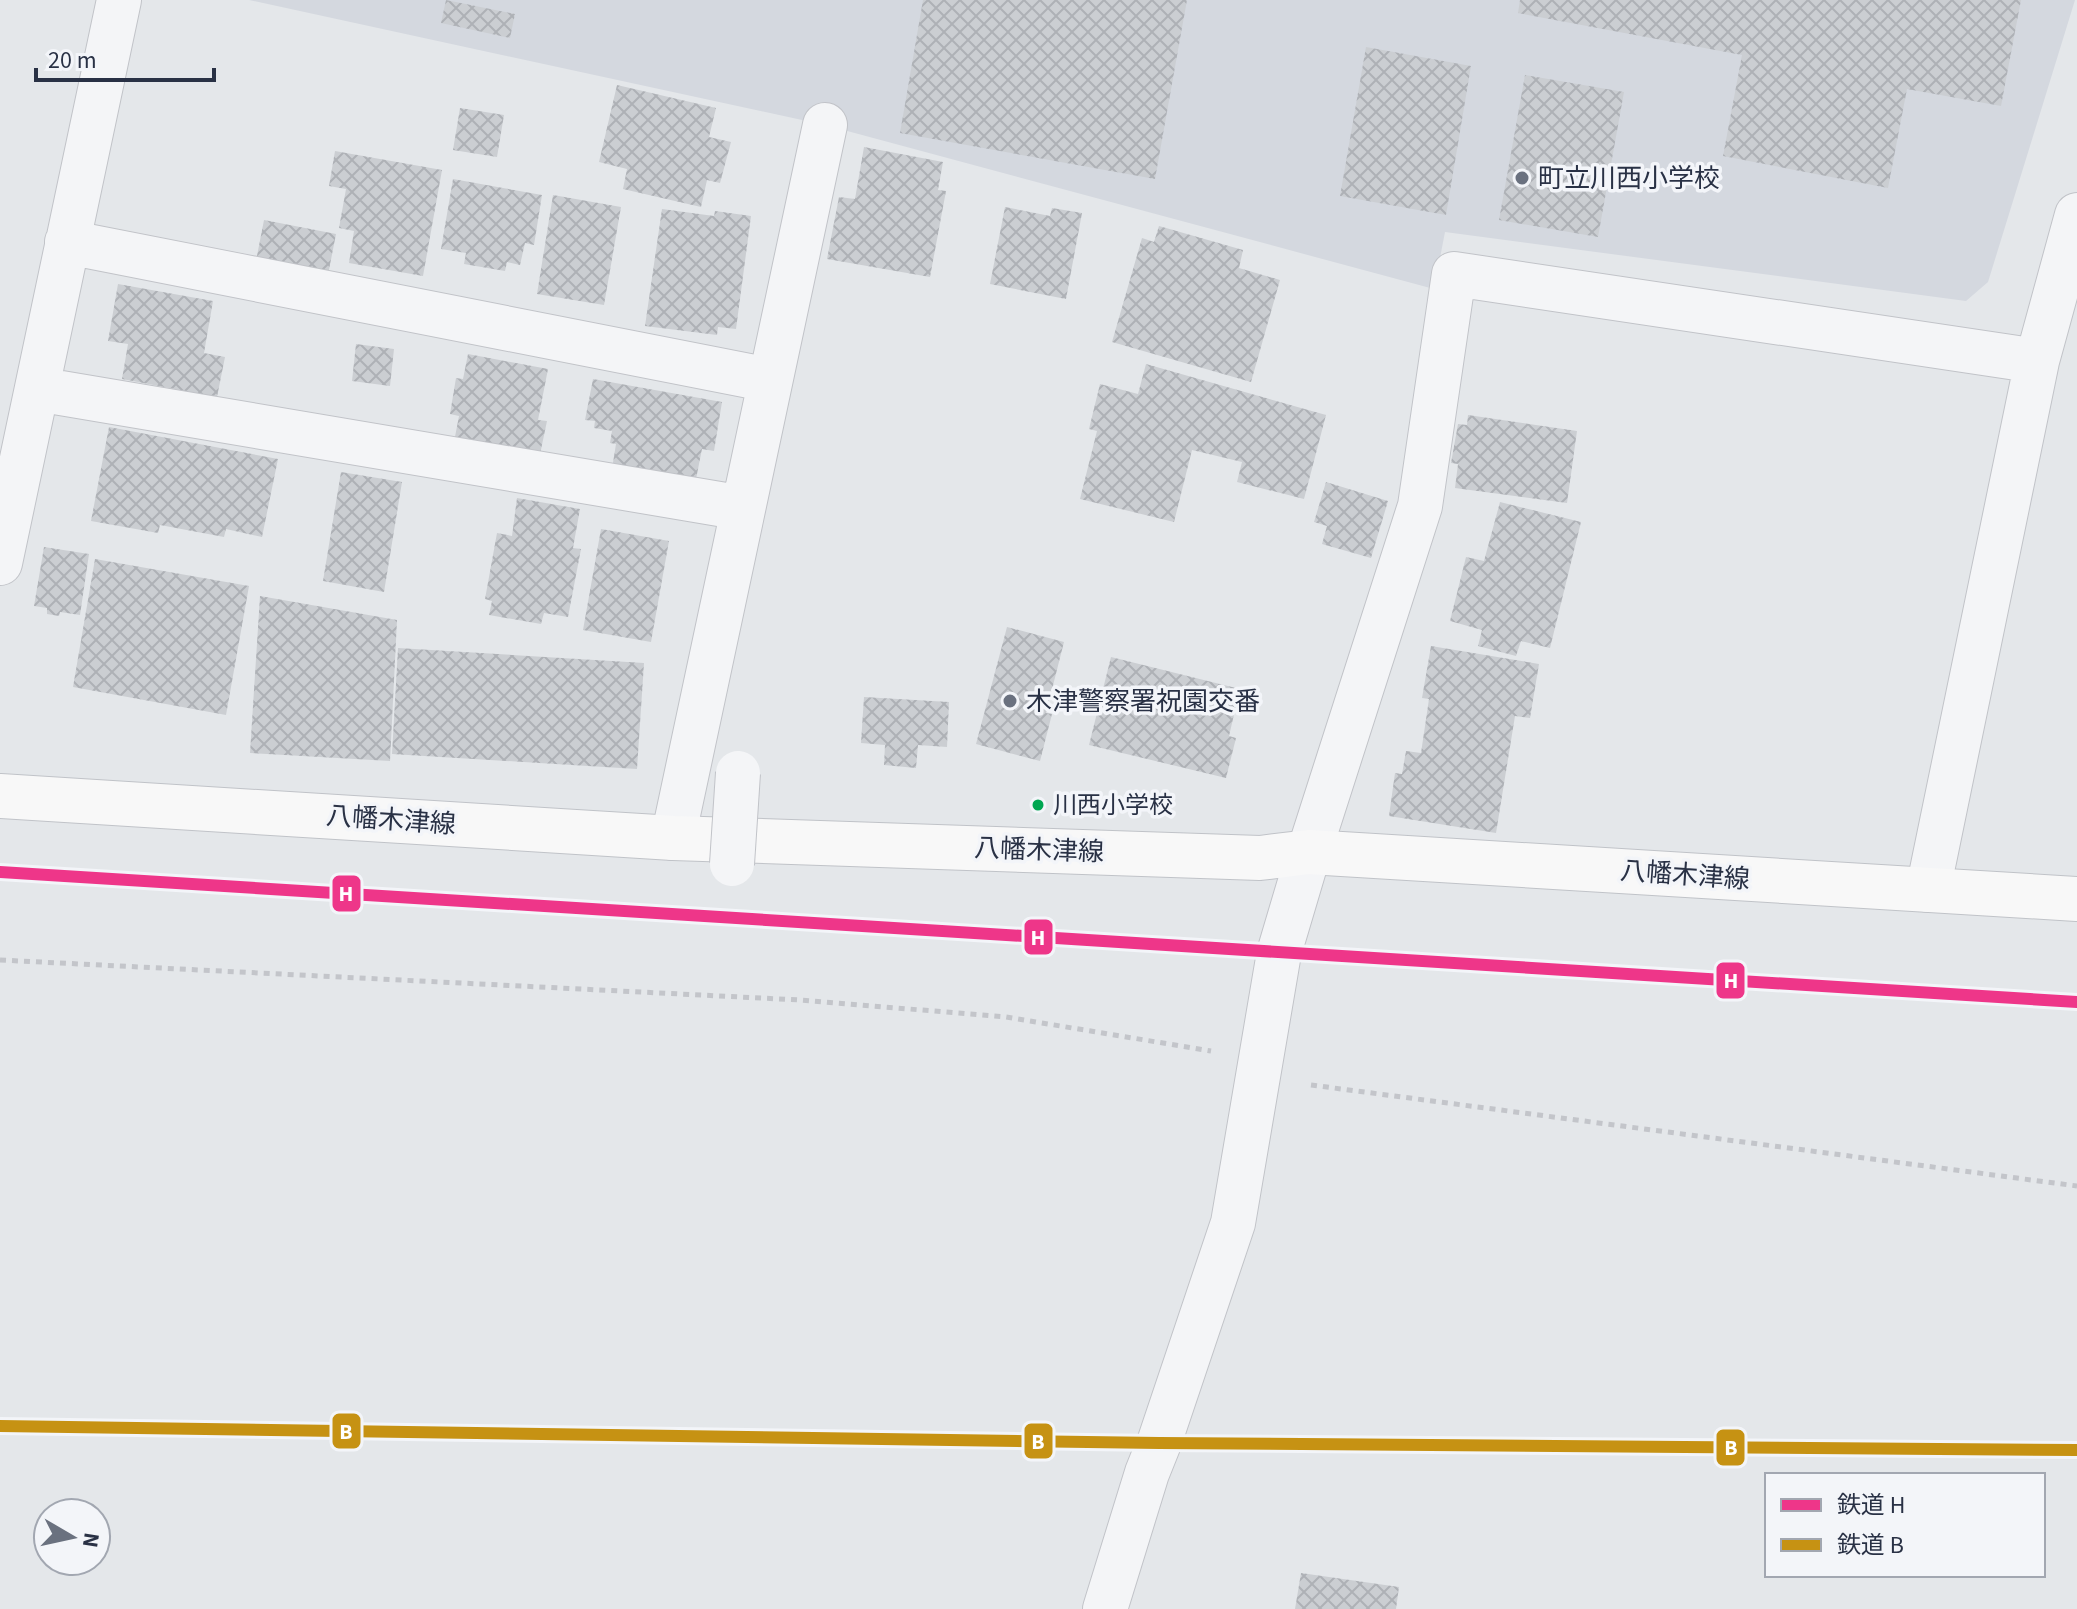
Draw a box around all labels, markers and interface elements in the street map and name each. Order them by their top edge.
scale bar [36,32,214,82]
text: 20 m [48,43,97,78]
place label: 町立川西小学校 [1538,160,1720,197]
marker: 町立川西小学校 [1513,169,1531,187]
place label: 木津警察署祝園交番 [1026,683,1260,720]
marker: 木津警察署祝園交番 [1001,692,1019,710]
place label: 川西小学校 [1053,788,1173,823]
street label: 八幡木津線 [325,797,457,843]
marker: 川西小学校 [1030,797,1046,813]
street label: 八幡木津線 [973,829,1105,871]
street label: 八幡木津線 [1619,852,1751,898]
line badge: H [331,874,362,913]
text: H [339,878,353,910]
line badge: H [1023,918,1054,956]
text: H [1031,922,1045,954]
line badge: H [1715,961,1746,1000]
text: H [1724,965,1738,997]
line badge: B [331,1412,362,1450]
text: B [339,1416,353,1448]
line badge: B [1023,1422,1054,1460]
text: B [1031,1426,1045,1458]
line badge: B [1715,1428,1746,1467]
text: B [1724,1432,1738,1464]
legend [1765,1473,2045,1577]
text: 鉄道 H [1837,1488,1905,1523]
north arrow [32,1497,112,1577]
text: 鉄道 B [1837,1528,1904,1563]
text: N [74,1530,108,1550]

